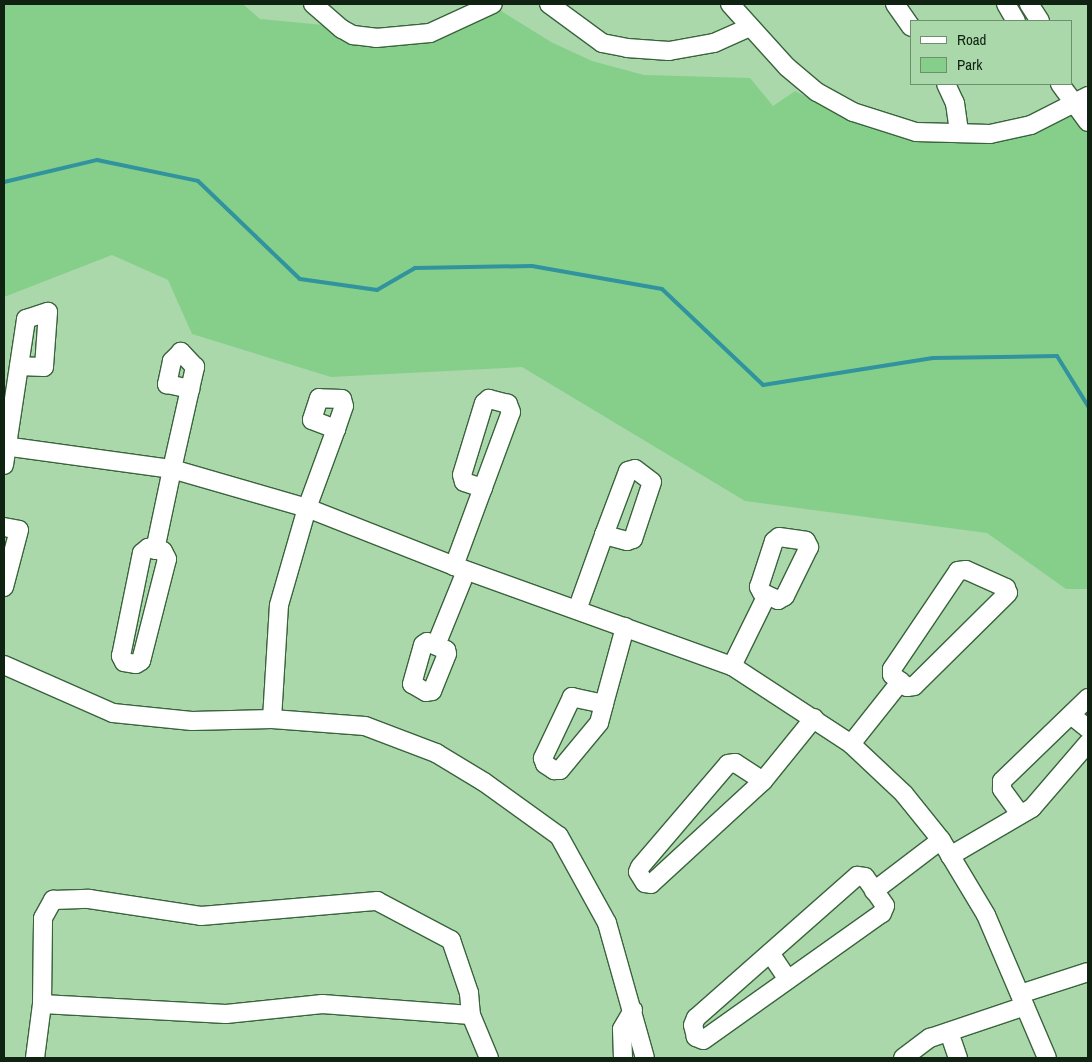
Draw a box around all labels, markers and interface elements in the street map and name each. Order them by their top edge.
legend [910,20,1072,85]
text: Road [957,29,986,50]
text: Park [957,54,982,75]

